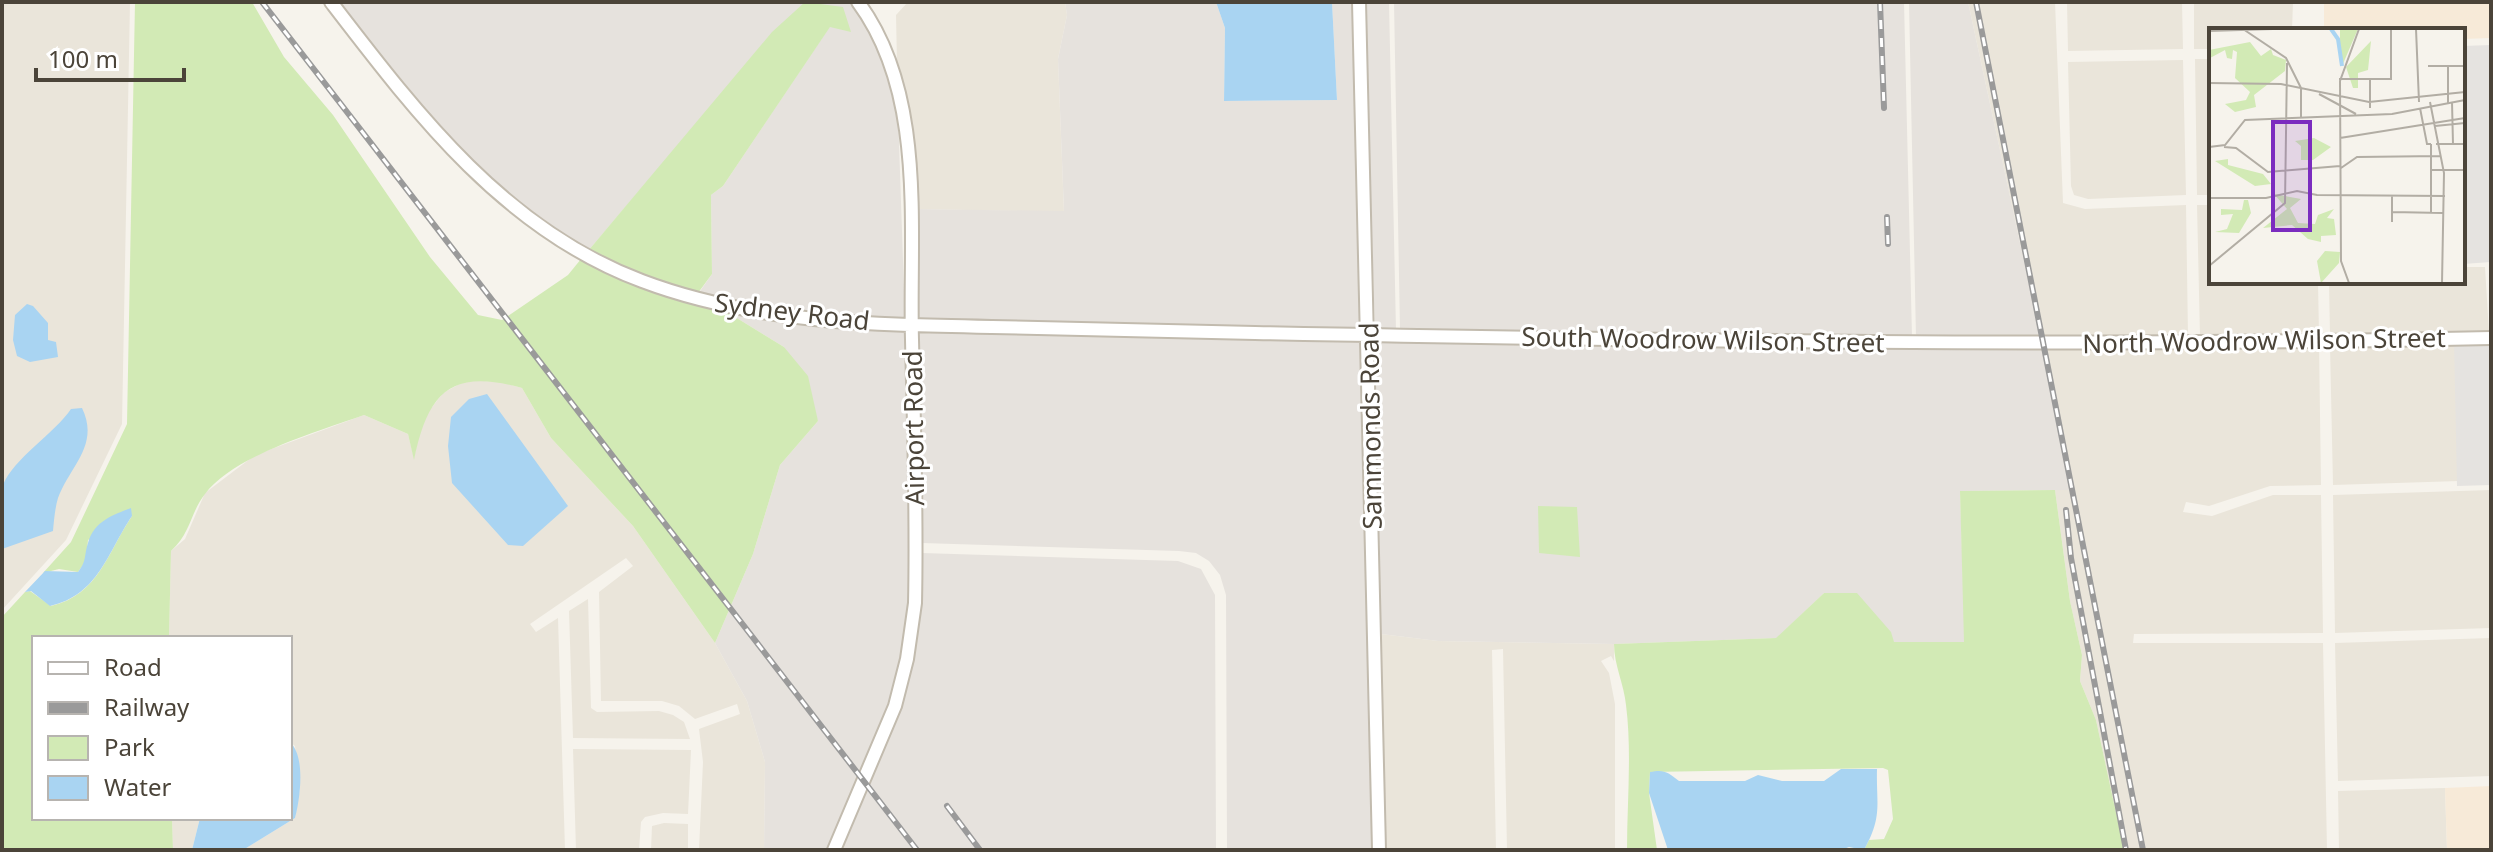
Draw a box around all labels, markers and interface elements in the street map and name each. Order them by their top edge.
inset map [2209,28,2465,284]
scale bar [36,32,184,82]
text: 100 m [48,42,118,75]
street label: Sydney Road [712,284,872,338]
street label: South Woodrow Wilson Street [1521,318,1885,360]
street label: North Woodrow Wilson Street [2082,319,2446,361]
street label: Sammonds Road [1350,322,1390,530]
street label: Airport Road [894,350,932,506]
legend [32,636,292,820]
text: Road [104,650,162,683]
text: Railway [104,690,190,723]
text: Park [104,730,155,763]
text: Water [104,770,172,803]

